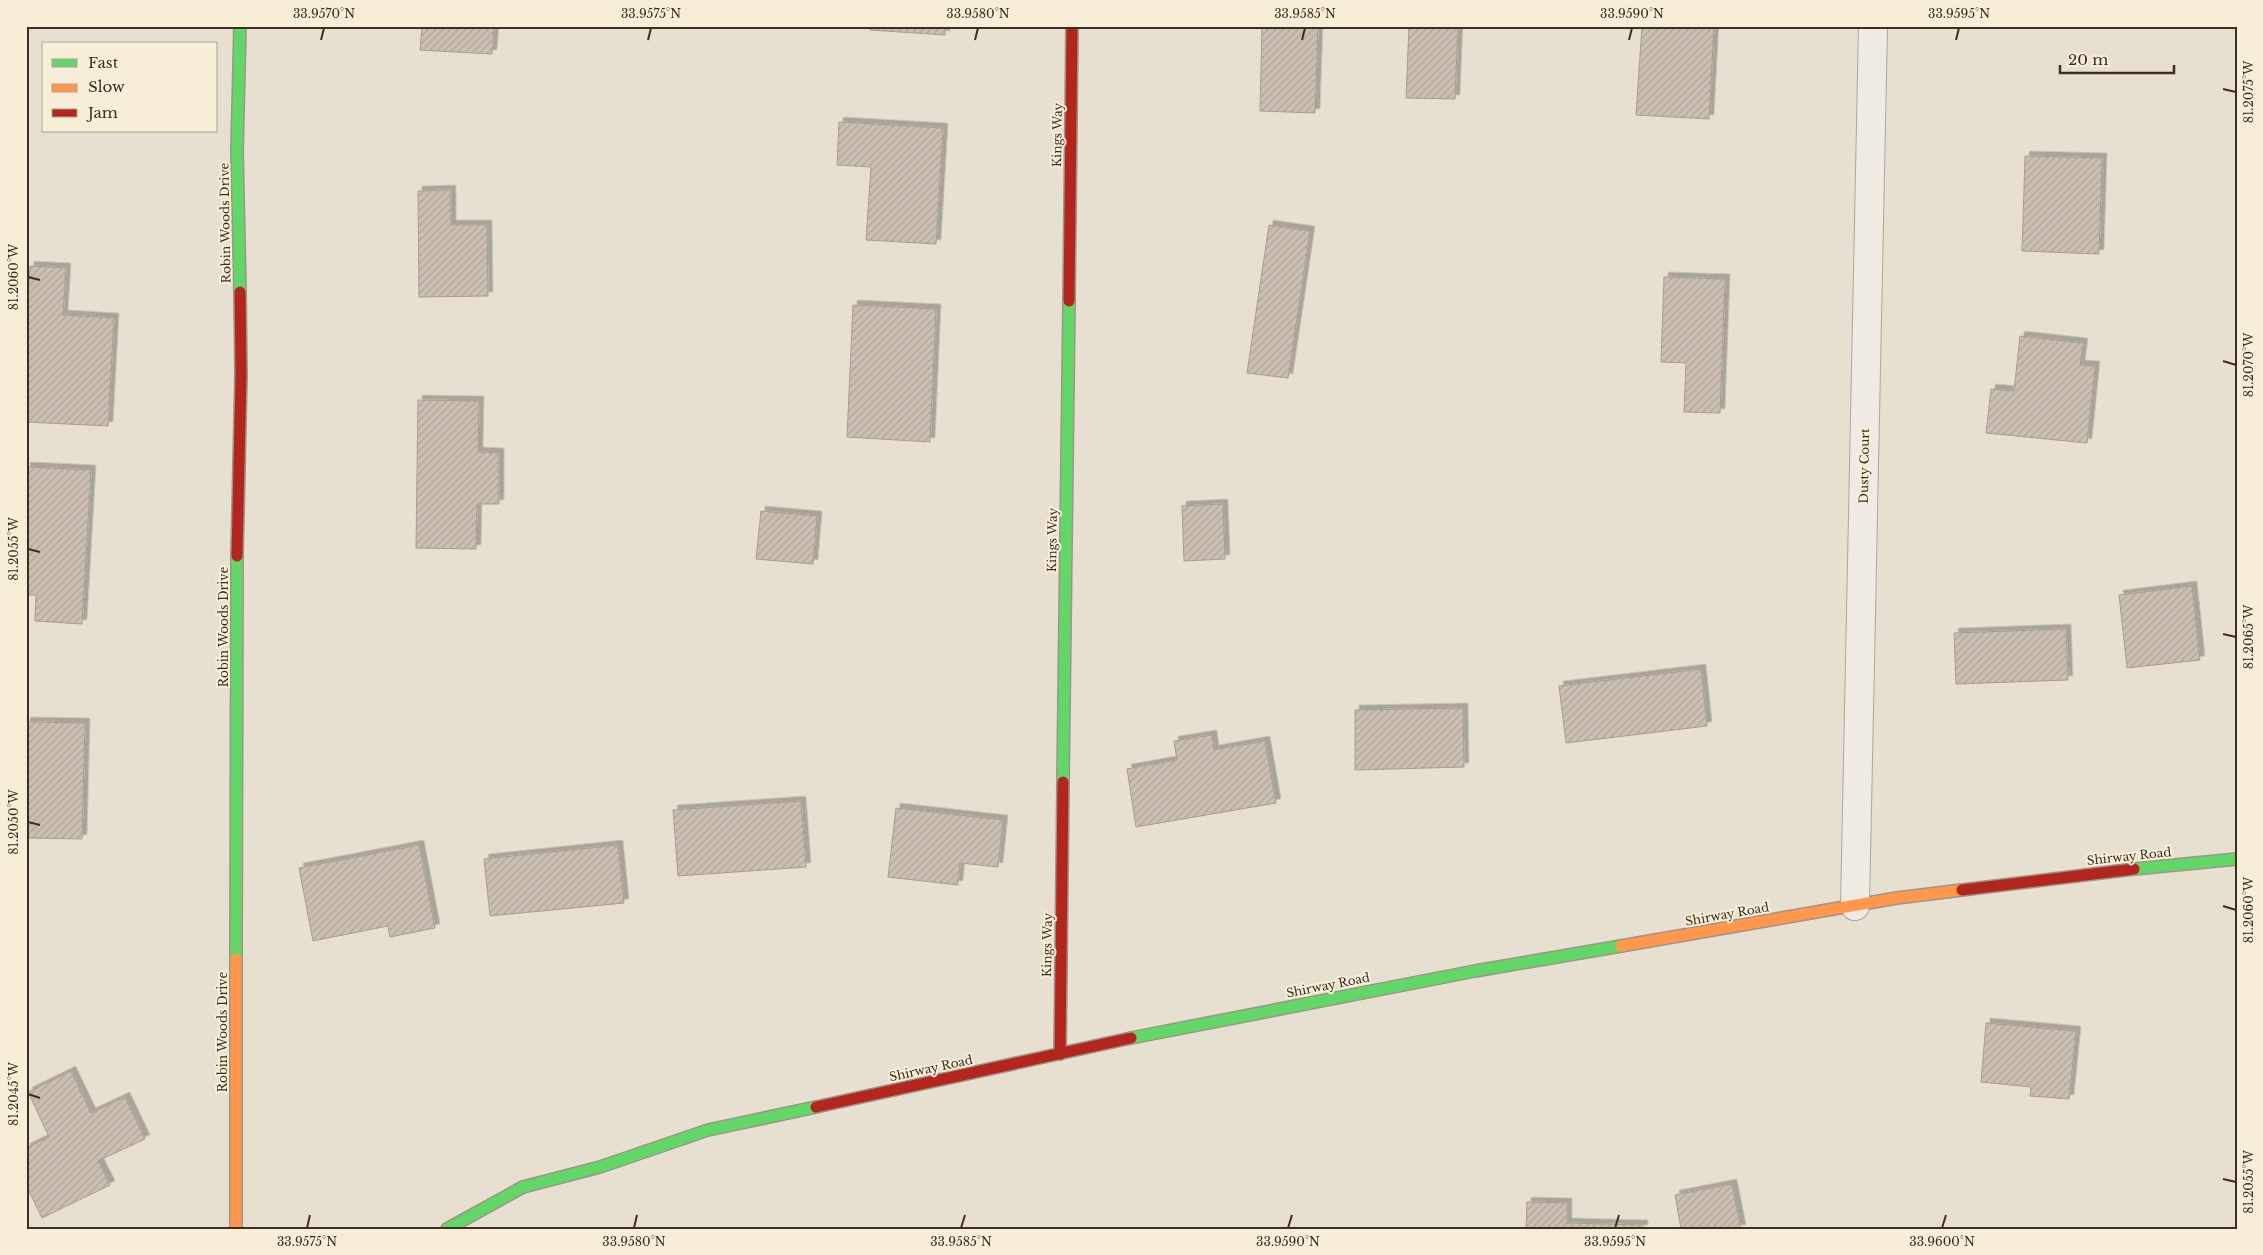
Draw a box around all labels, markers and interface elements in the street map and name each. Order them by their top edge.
text: 33.9570°N [293,6,355,21]
text: 33.9575°N [621,6,681,21]
text: 33.9580°N [946,6,1010,21]
text: 33.9585°N [1274,6,1336,21]
text: 33.9590°N [1600,6,1664,21]
text: 33.9595°N [1928,6,1990,21]
legend [42,42,218,132]
scale bar [2060,42,2174,74]
text: 20 m [2068,50,2108,69]
text: Fast [88,53,119,72]
text: 81.2075°W [2241,60,2256,123]
text: Slow [88,77,125,96]
street label: Kings Way [1049,102,1065,167]
text: Jam [86,103,118,122]
street label: Robin Woods Drive [216,163,234,283]
text: 81.2060°W [6,243,21,310]
text: 81.2070°W [2241,332,2256,397]
street label: Dusty Court [1856,428,1872,504]
street label: Kings Way [1044,507,1060,572]
text: 81.2055°W [6,516,21,581]
street label: Robin Woods Drive [216,567,231,687]
text: 81.2065°W [2241,604,2256,669]
text: 81.2050°W [6,788,21,855]
street label: Shirway Road [2086,844,2172,868]
text: 81.2060°W [2241,876,2256,943]
street label: Shirway Road [1684,899,1770,929]
street label: Kings Way [1039,912,1055,977]
street label: Shirway Road [1285,970,1371,1000]
street label: Robin Woods Drive [215,972,230,1092]
street label: Shirway Road [888,1052,974,1084]
text: 81.2045°W [6,1061,21,1126]
text: 81.2055°W [2241,1149,2256,1214]
text: 33.9575°N [277,1234,337,1249]
text: 33.9580°N [602,1234,666,1249]
text: 33.9585°N [930,1234,992,1249]
text: 33.9590°N [1256,1234,1320,1249]
text: 33.9595°N [1584,1234,1646,1249]
text: 33.9600°N [1909,1234,1975,1249]

